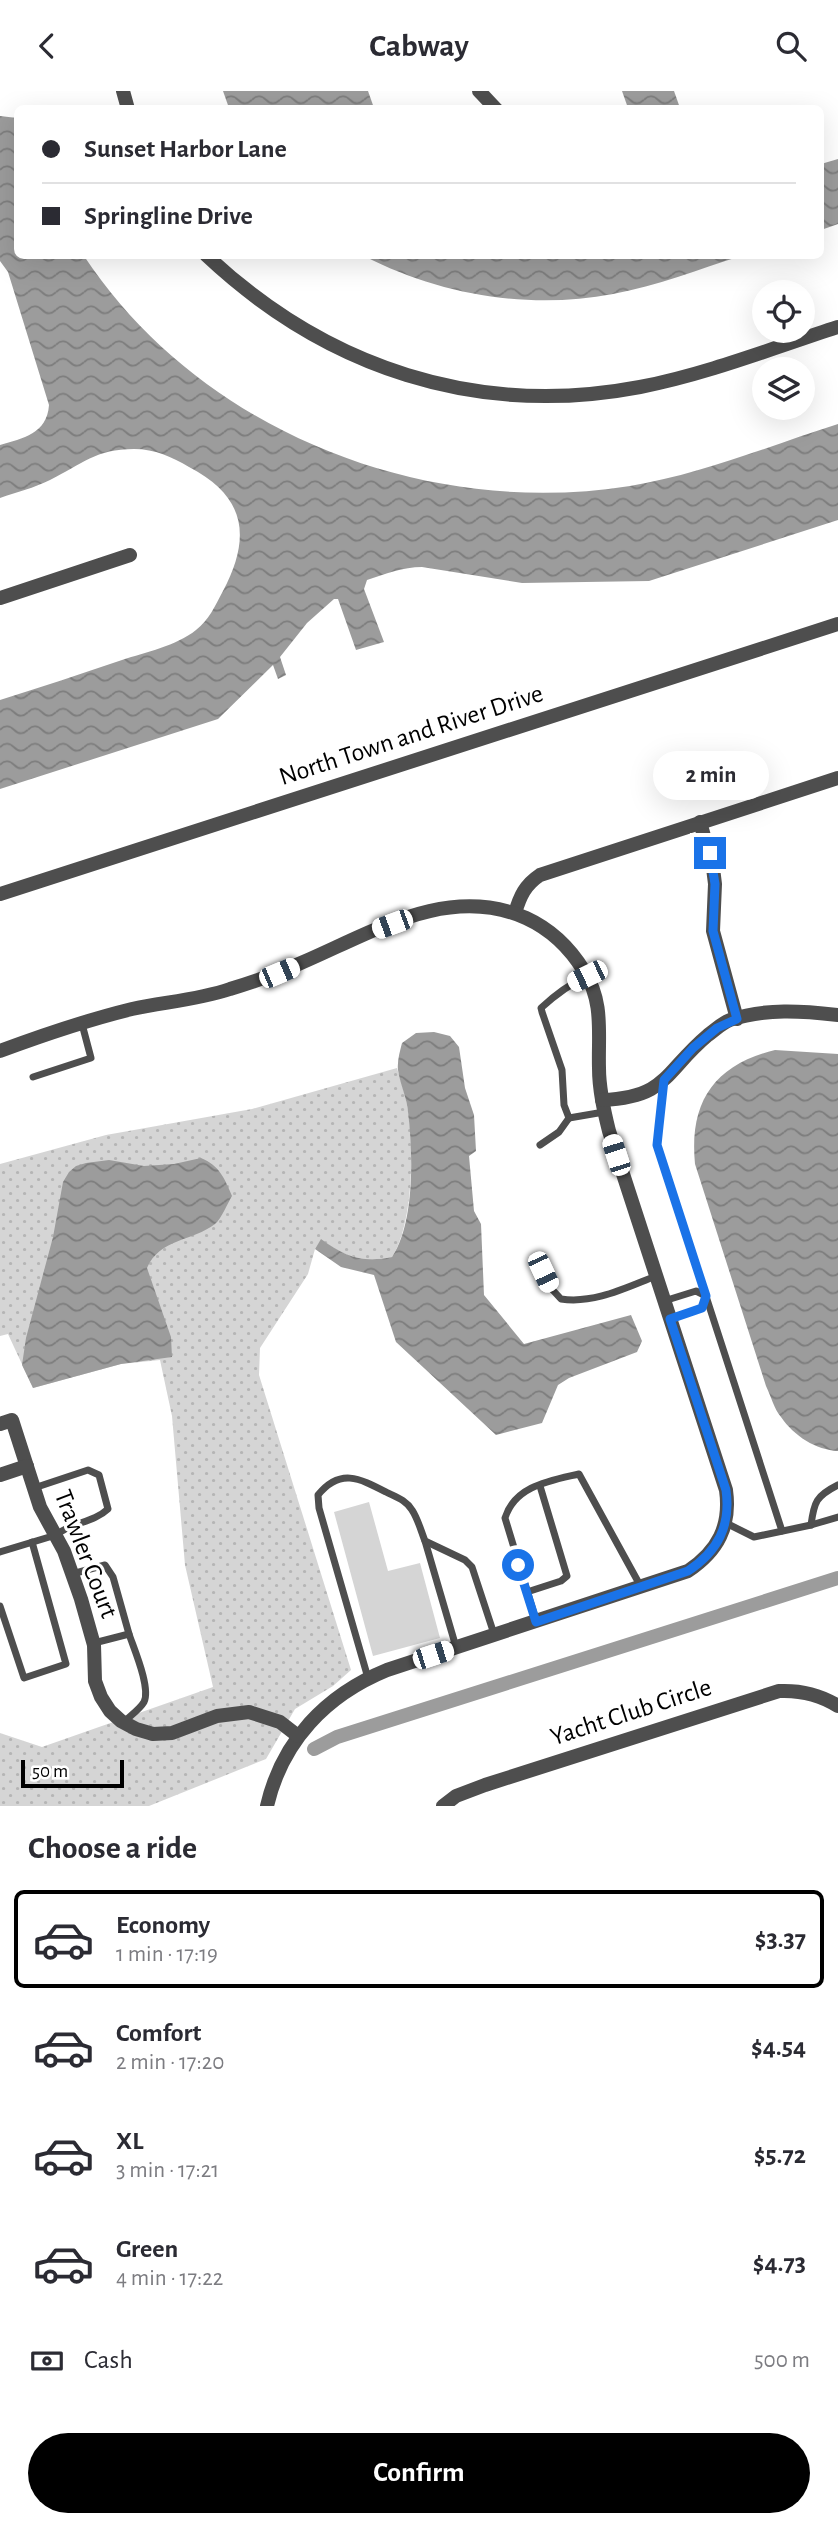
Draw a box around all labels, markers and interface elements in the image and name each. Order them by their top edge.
icon: back [28,27,66,65]
icon: search [772,27,810,65]
text: Cabway [369,30,469,62]
text: Sunset Harbor Lane [84,136,287,162]
text: Springline Drive [84,203,253,229]
map controls [752,280,815,420]
button: locate [752,280,815,343]
button: layers [752,357,815,420]
street label: North Town and River Drive [276,680,546,790]
callout: 2 min [652,751,768,801]
text: 2 min [685,764,737,787]
route end [694,837,726,869]
car [369,907,416,941]
car [256,955,303,991]
car [564,957,611,995]
car [600,1132,633,1178]
car [525,1249,562,1295]
street label: Trawler Court [50,1486,122,1622]
route start [502,1549,534,1581]
car [410,1639,457,1671]
street label: Yacht Club Circle [547,1674,715,1750]
scale bar [21,1757,124,1789]
text: 50 m [32,1762,68,1781]
text: Choose a ride [28,1832,197,1864]
icon: car [32,1908,95,1971]
text: Economy [116,1912,210,1938]
text: $3.37 [755,1926,806,1952]
text: 1 min · 17:19 [116,1943,218,1966]
icon: car [32,2016,95,2079]
text: Comfort [116,2020,201,2046]
text: $4.54 [751,2034,806,2060]
text: 2 min · 17:20 [116,2051,224,2074]
icon: car [32,2124,95,2187]
text: XL [116,2128,143,2154]
text: $5.72 [754,2142,806,2168]
text: 3 min · 17:21 [116,2159,219,2182]
icon: car [32,2232,95,2295]
text: Green [116,2236,178,2262]
text: $4.73 [753,2250,806,2276]
text: 4 min · 17:22 [116,2267,223,2290]
icon: cash [28,2342,66,2380]
text: Cash [84,2347,133,2373]
text: 500 m [754,2349,810,2372]
button: Confirm [28,2433,810,2513]

